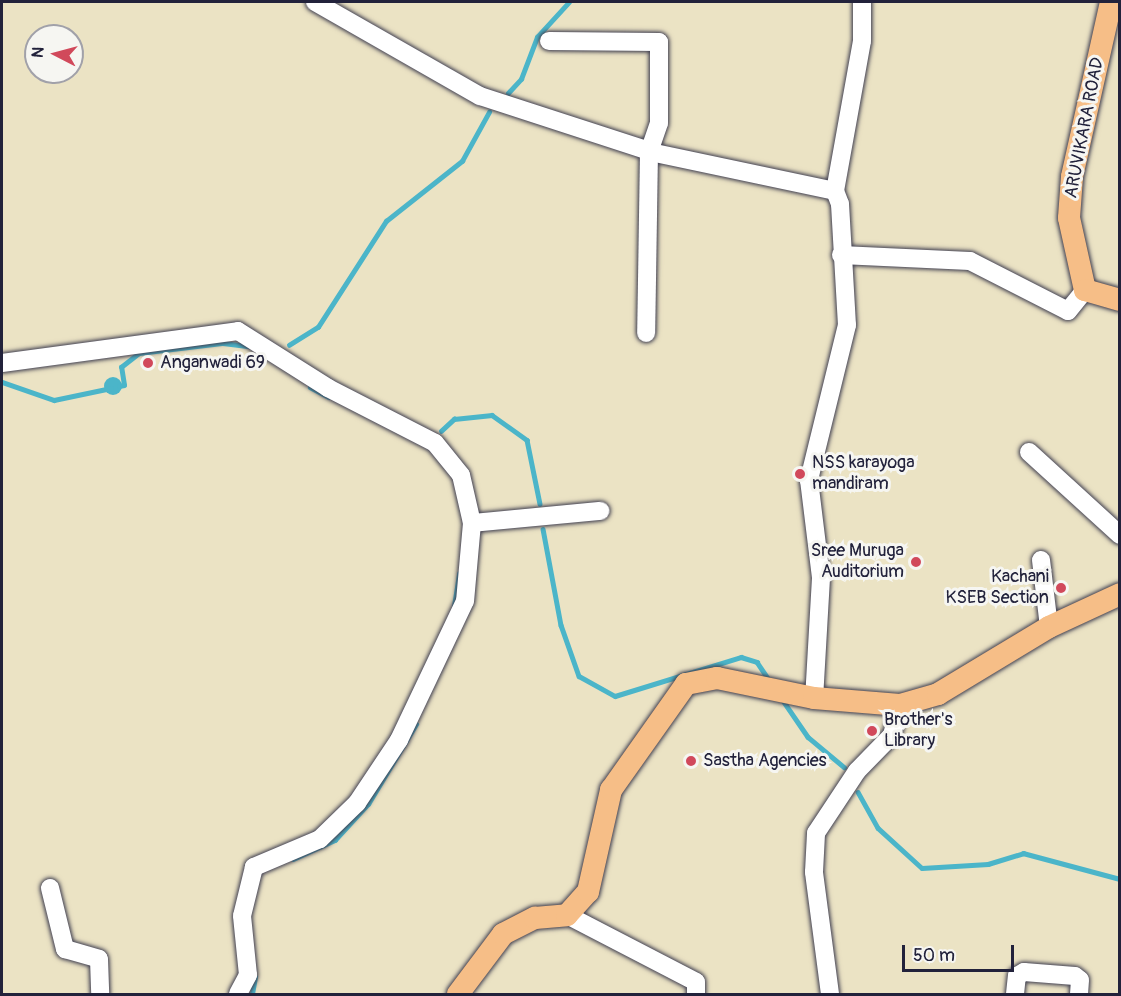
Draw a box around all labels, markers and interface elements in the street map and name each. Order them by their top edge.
north arrow [24,24,84,84]
text: N [28,46,49,59]
street label: ARUVIKARA ROAD [1061,56,1109,200]
place label: Anganwadi 69 [160,352,265,374]
marker: Anganwadi 69 [141,356,155,370]
place label: NSS karayoga mandiram [812,453,915,496]
marker: NSS karayoga mandiram [793,467,807,481]
place label: Sree Muruga Auditorium [811,541,904,584]
marker: Sree Muruga Auditorium [909,555,923,569]
place label: Kachani KSEB Section [946,567,1049,610]
marker: Kachani KSEB Section [1054,581,1068,595]
place label: Brother's Library [884,710,953,752]
marker: Brother's Library [865,724,879,738]
place label: Sastha Agencies [703,750,827,772]
marker: Sastha Agencies [684,754,698,768]
scale bar [905,933,1018,971]
text: 50 m [913,944,955,967]

